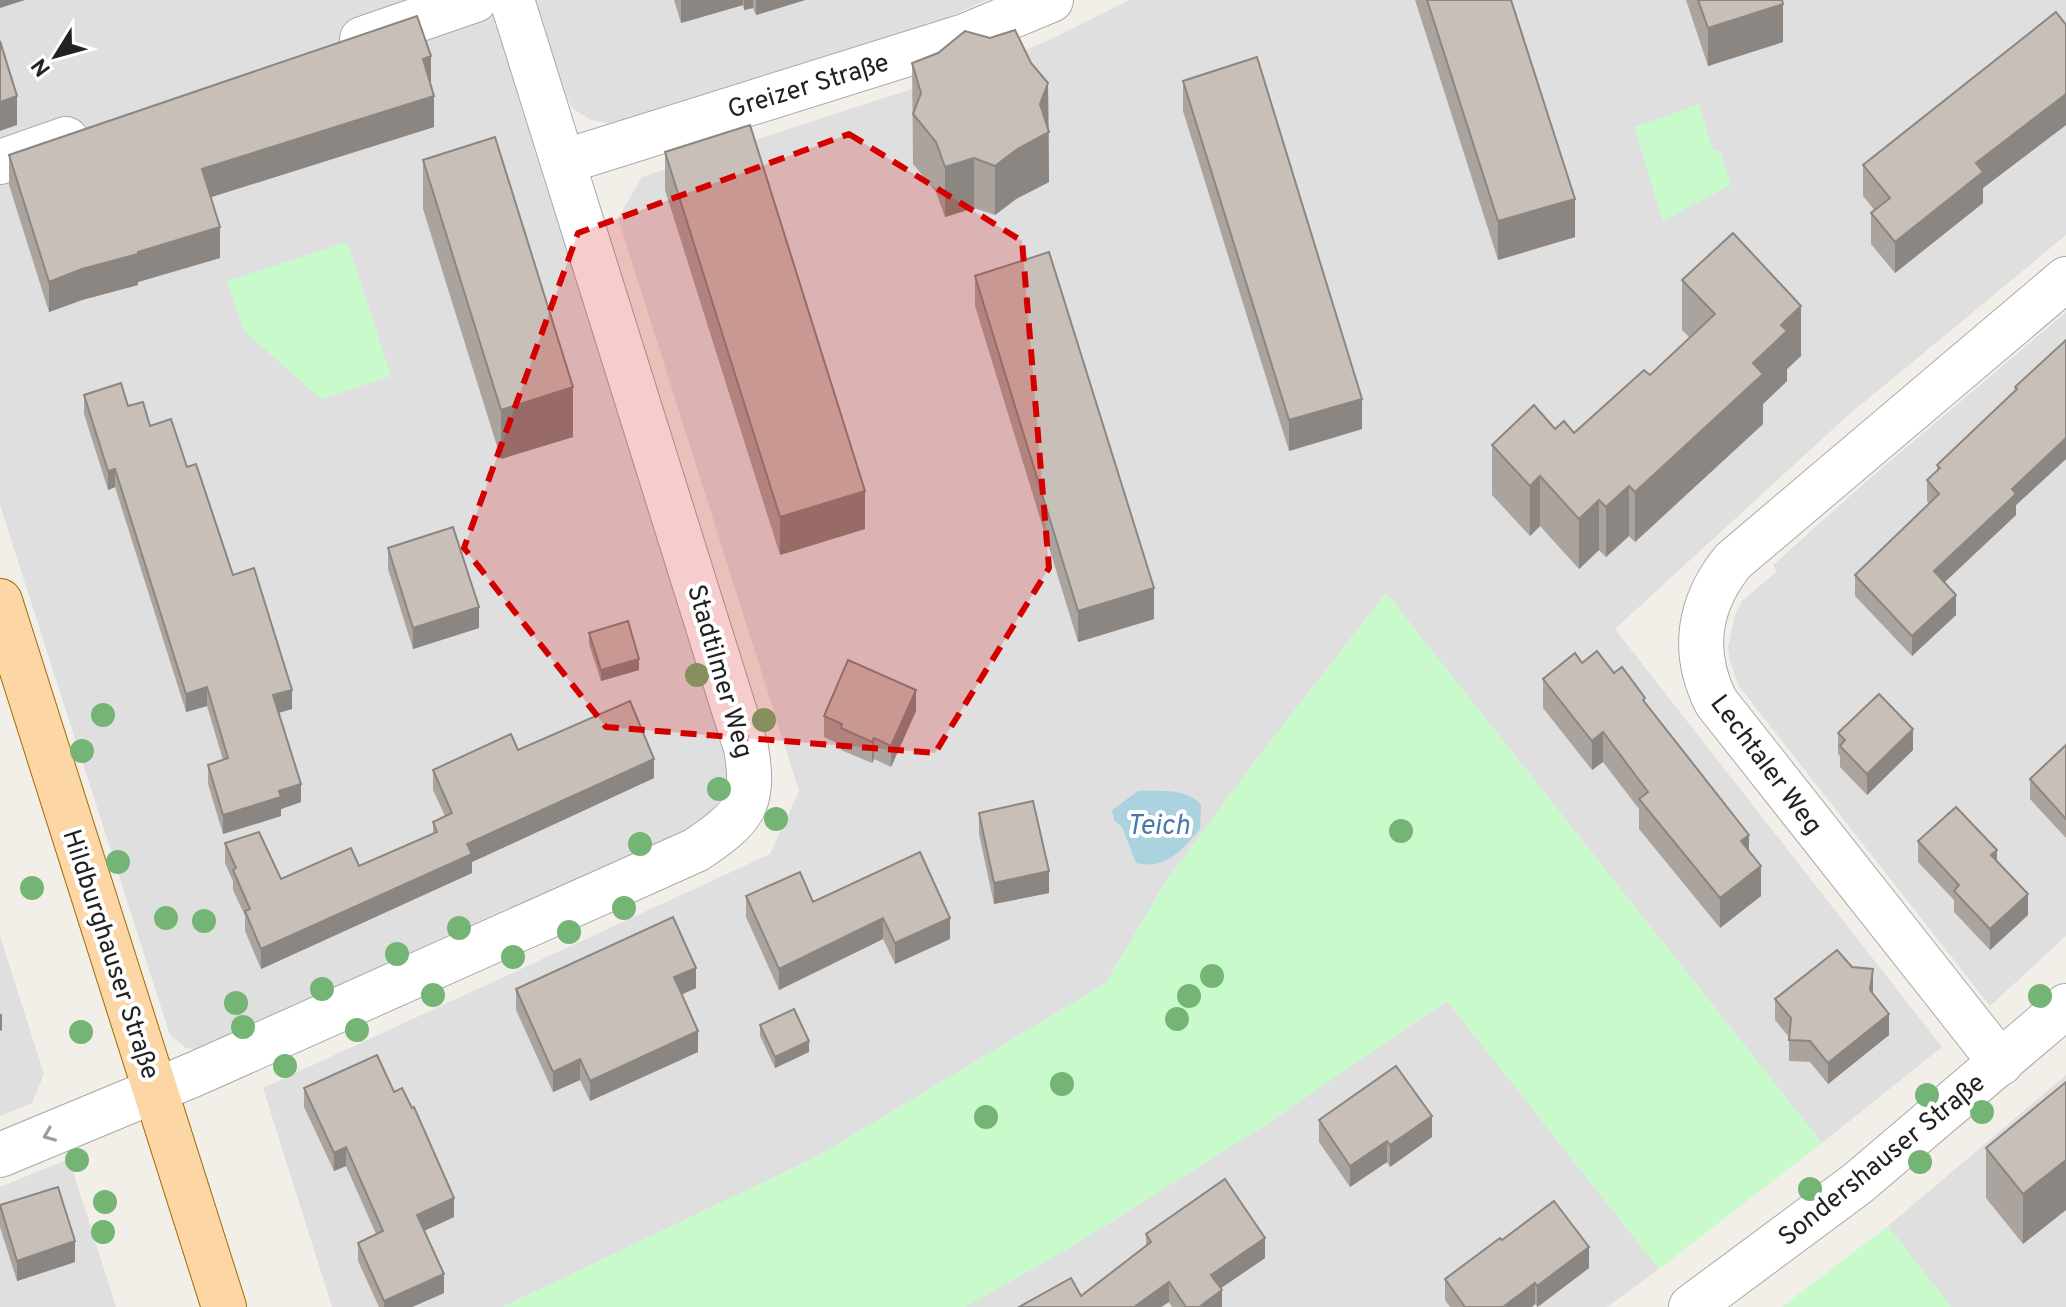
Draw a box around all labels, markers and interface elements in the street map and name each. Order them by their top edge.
north arrow [16,16,96,96]
street label: Greizer Straße [724,47,893,128]
text: N [26,52,58,81]
street label: Stadtilmer Weg [678,581,759,762]
street label: Lechtaler Weg [1702,689,1828,842]
water label: Teich [1126,809,1190,845]
street label: Hildburghauser Straße [54,826,166,1084]
street label: Sondershauser Straße [1772,1067,1993,1255]
one-way arrow [43,1125,57,1141]

